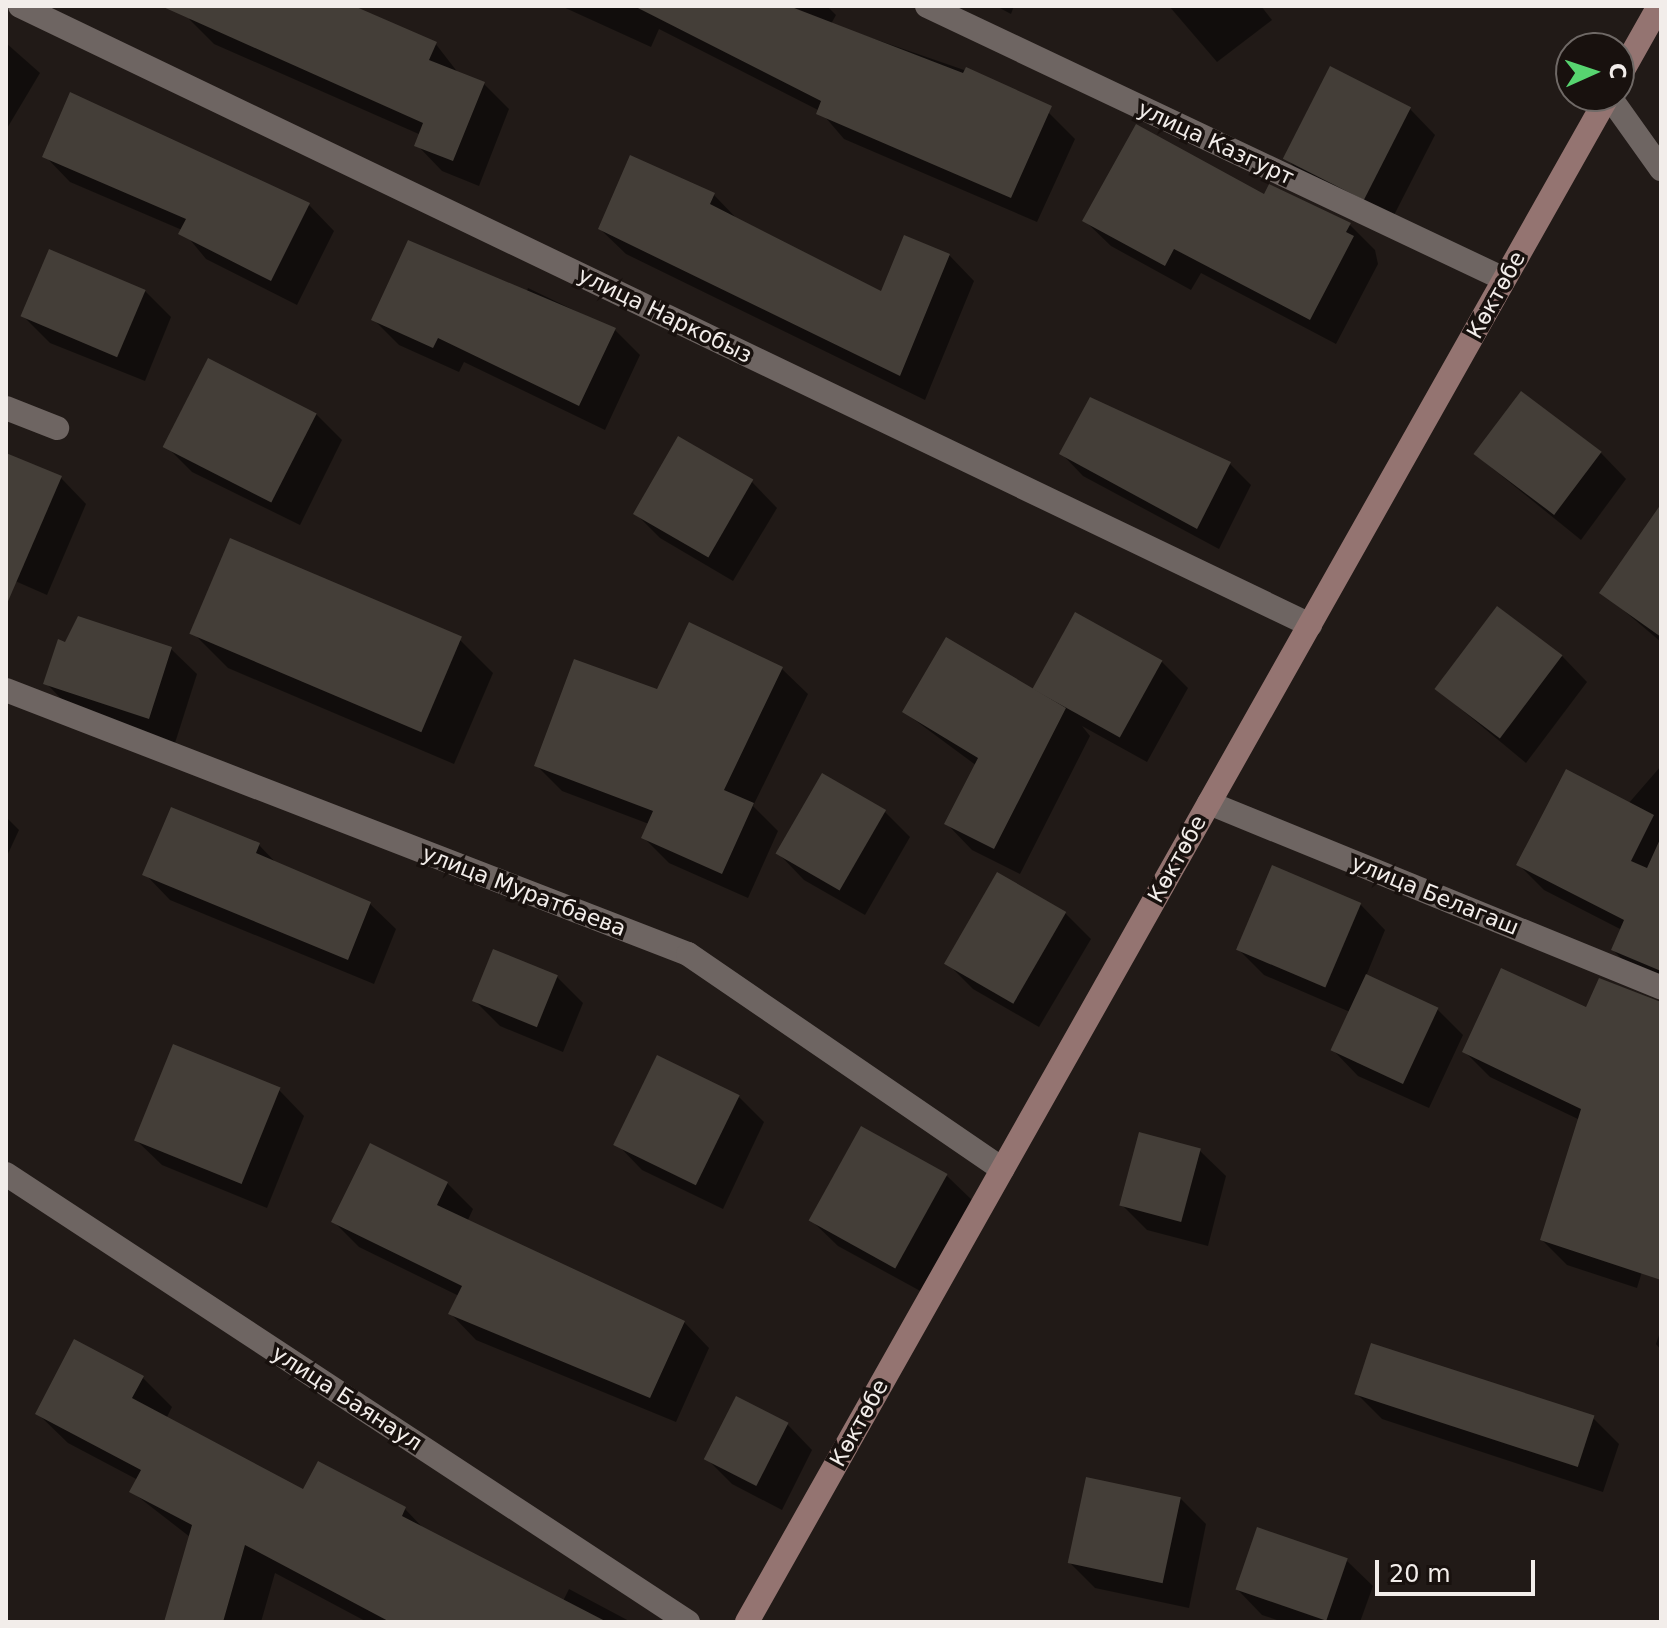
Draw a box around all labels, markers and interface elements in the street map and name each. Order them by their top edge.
north arrow [1555,32,1635,112]
text: С [1605,62,1630,80]
street label: улица Казгурт [1134,95,1298,191]
street label: Көктөбе [1461,247,1531,343]
street label: улица Наркобыз [574,261,756,369]
street label: Көктөбе [1142,811,1212,907]
street label: улица Муратбаева [418,840,630,942]
street label: улица Белагаш [1347,849,1523,941]
street label: улица Баянаул [267,1340,427,1456]
street label: Көктөбе [824,1375,894,1471]
scale bar [1379,1544,1539,1594]
text: 20 m [1389,1560,1451,1588]

